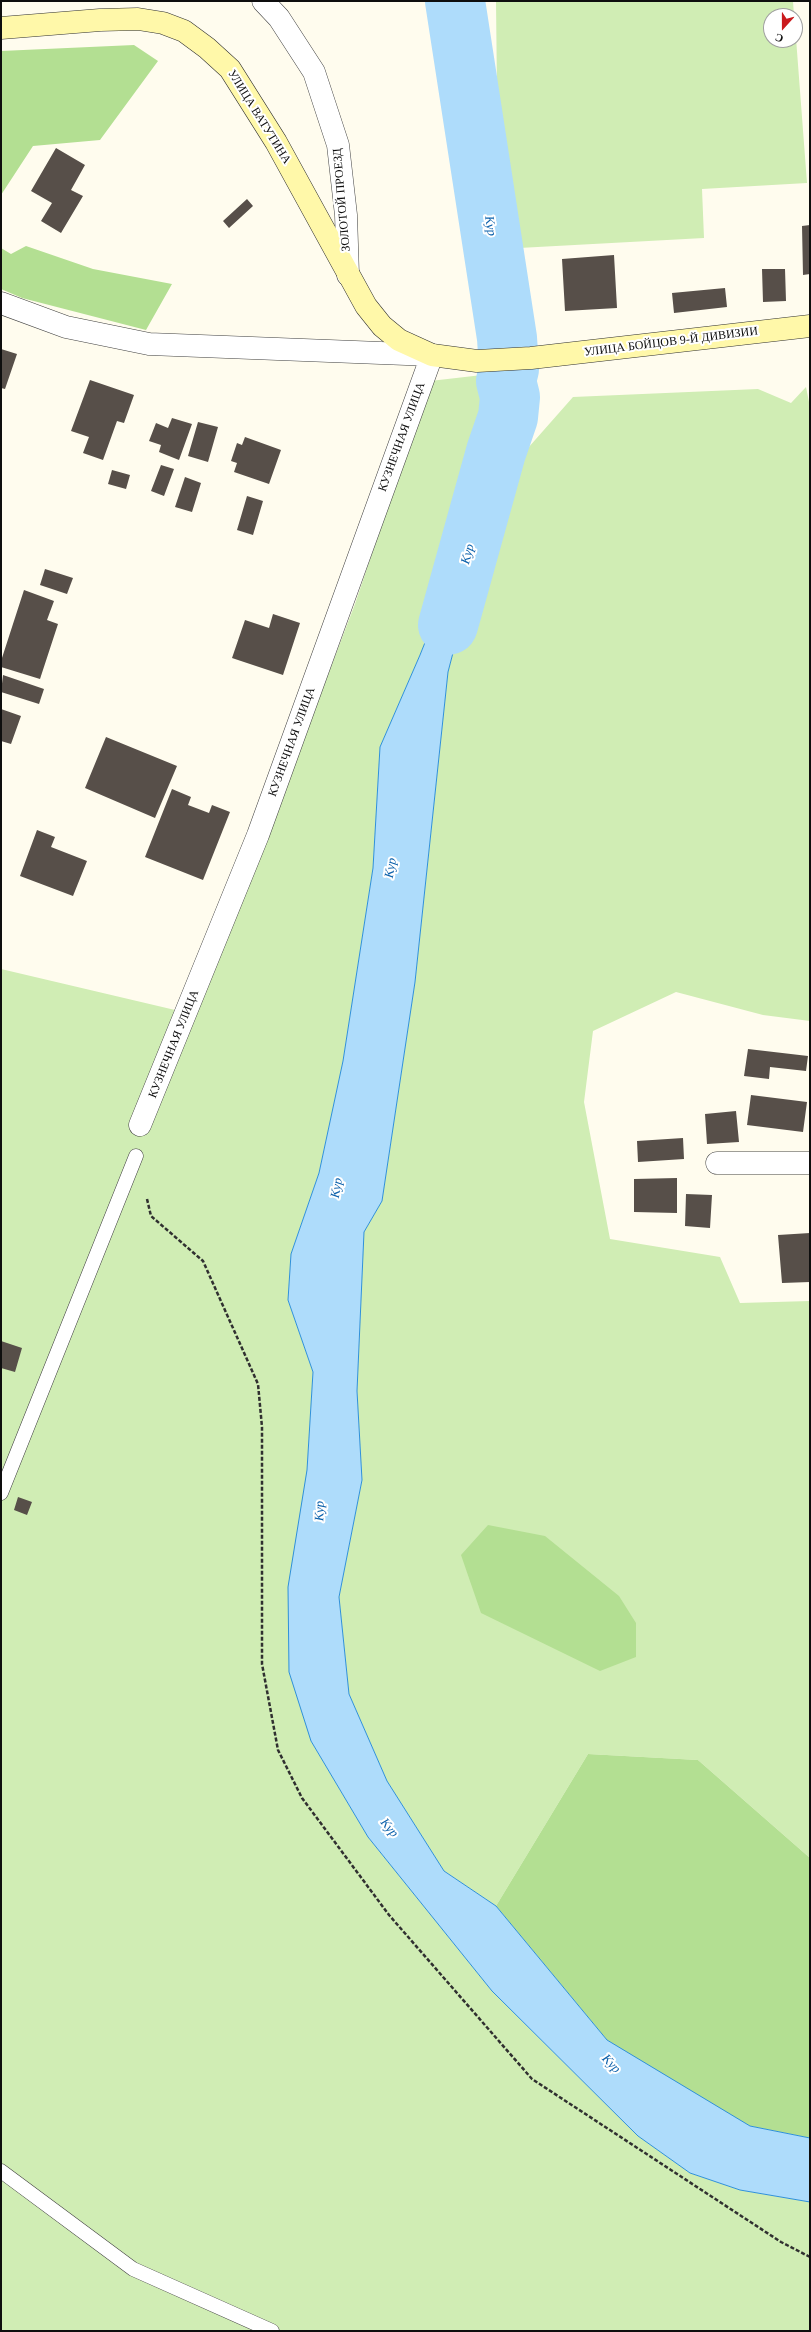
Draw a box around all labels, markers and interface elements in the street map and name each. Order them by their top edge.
north arrow [763,8,803,48]
text: С [773,31,785,45]
street label: УЛИЦА ВАТУТИНА [224,67,294,167]
street label: ЗОЛОТОЙ ПРОЕЗД [330,148,354,252]
water label: Кур [481,215,499,237]
street label: УЛИЦА БОЙЦОВ 9-Й ДИВИЗИИ [583,324,759,360]
street label: КУЗНЕЧНАЯ УЛИЦА [375,380,429,494]
water label: Кур [458,542,478,566]
street label: КУЗНЕЧНАЯ УЛИЦА [265,685,319,799]
water label: Кур [382,857,400,879]
street label: КУЗНЕЧНАЯ УЛИЦА [146,988,202,1100]
water label: Кур [328,1177,346,1199]
water label: Кур [312,1501,328,1521]
water label: Кур [377,1815,401,1841]
water label: Кур [598,2051,624,2077]

